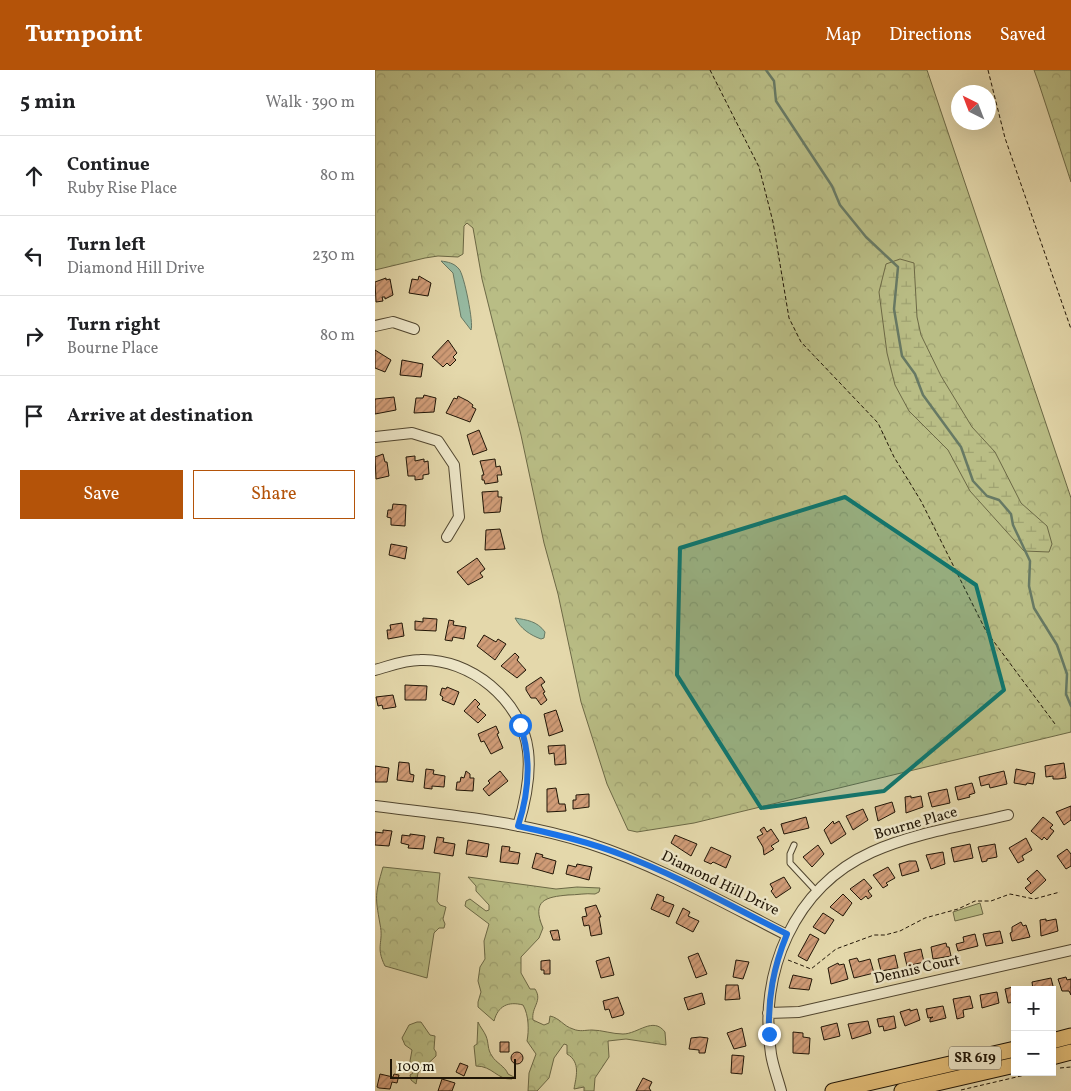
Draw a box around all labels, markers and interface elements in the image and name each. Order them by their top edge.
text: Turnpoint [25,18,143,52]
text: Map [825,23,861,48]
text: Directions [889,23,972,48]
text: Saved [1000,23,1046,48]
north arrow [951,85,996,130]
text: 5 min [20,88,76,117]
text: Walk · 390 m [266,92,355,114]
text: Continue [67,152,150,178]
icon: ahead [20,162,48,190]
text: 80 m [320,165,355,187]
text: Ruby Rise Place [67,178,177,200]
text: Turn left [67,232,146,258]
icon: left [20,242,48,270]
text: 230 m [312,245,355,267]
text: Diamond Hill Drive [67,258,205,280]
text: Turn right [67,312,160,338]
icon: right [20,322,48,350]
text: 80 m [320,325,355,347]
text: Bourne Place [67,338,158,360]
icon: arrive [20,402,48,430]
text: Arrive at destination [67,403,253,429]
button: Save [20,470,183,519]
button: Share [193,470,355,519]
route start [509,714,532,737]
street label: Bourne Place [872,802,960,846]
street label: Diamond Hill Drive [657,846,783,922]
street label: Dennis Court [872,950,962,990]
map controls [1011,986,1056,1076]
button: + [1011,986,1056,1031]
route end [758,1023,781,1046]
button: − [1011,1031,1056,1076]
road number: SR 619 [949,1046,1001,1070]
scale bar [390,1056,516,1079]
text: 100 m [397,1058,435,1077]

